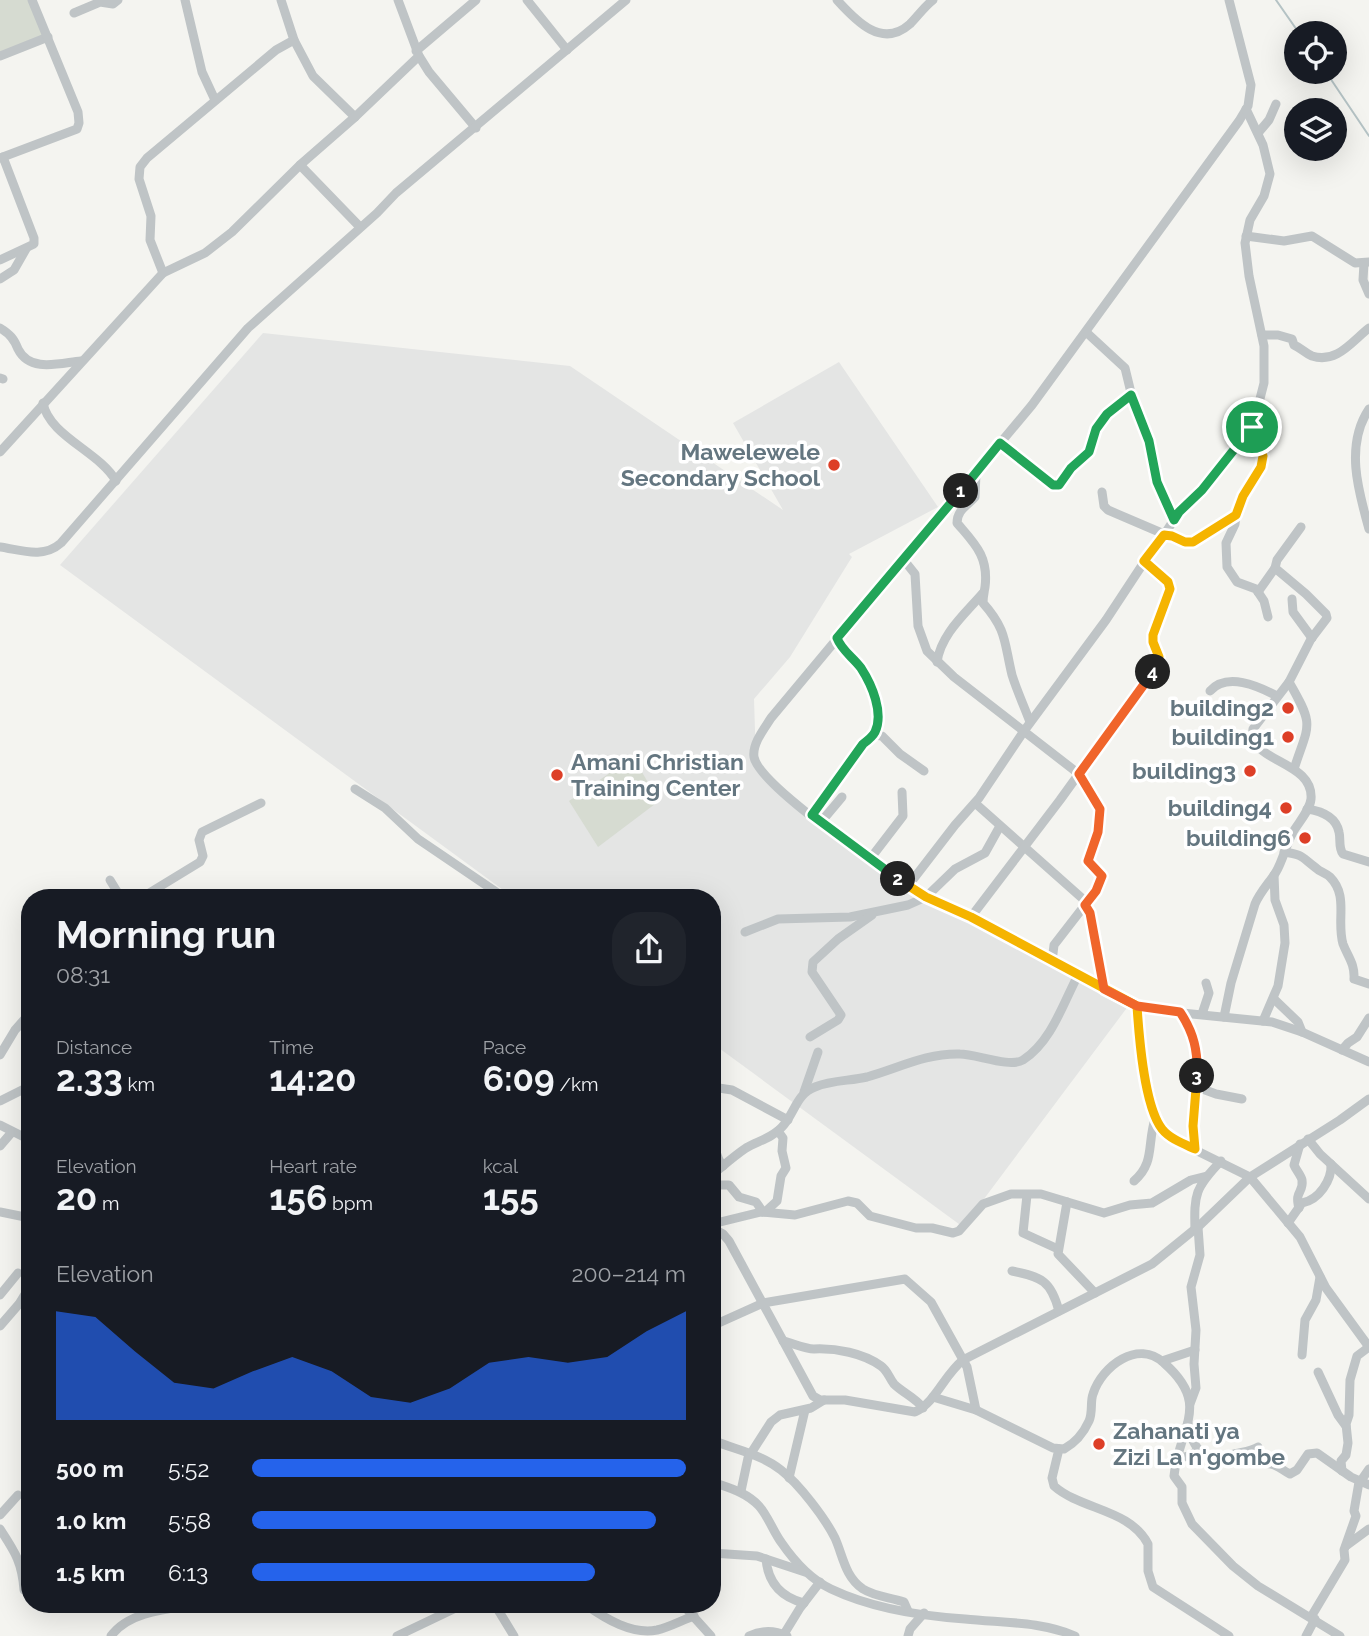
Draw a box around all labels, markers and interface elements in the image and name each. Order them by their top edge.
map controls [1284,21,1347,161]
button: locate [1284,21,1347,84]
button: layers [1284,98,1347,161]
pin [1222,397,1282,457]
icon: arrive [1233,408,1271,446]
place label: Mawelewele Secondary School [621,438,821,491]
marker: Mawelewele Secondary School [826,457,842,473]
pin: 1 [944,474,978,508]
text: 1 [956,479,965,501]
pin: 4 [1136,654,1170,690]
text: 4 [1147,660,1158,682]
place label: building2 [1170,694,1274,721]
marker: building2 [1280,700,1296,716]
place label: building1 [1172,723,1274,750]
marker: building1 [1280,729,1296,745]
place label: Amani Christian Training Center [571,748,744,801]
place label: building3 [1132,757,1236,784]
marker: building3 [1242,763,1258,779]
marker: Amani Christian Training Center [549,767,565,783]
place label: building4 [1168,794,1272,821]
marker: building4 [1278,800,1294,816]
place label: building6 [1186,824,1291,851]
marker: building6 [1297,830,1313,846]
pin: 2 [880,862,916,896]
text: 2 [892,867,903,889]
text: Morning run [56,912,276,957]
button: share [612,912,686,986]
text: 08:31 [56,961,110,988]
text: Distance [56,1036,132,1058]
text: Time [269,1036,314,1058]
text: Pace [483,1036,526,1058]
text: 2.33 [56,1058,123,1099]
text: 14:20 [269,1058,356,1099]
text: 6:09 [483,1058,555,1099]
pin: 3 [1180,1058,1214,1094]
text: 3 [1191,1064,1202,1086]
text: km [123,1073,155,1095]
text: /km [555,1073,599,1095]
text: Elevation [56,1155,137,1177]
text: Heart rate [269,1155,357,1177]
text: kcal [483,1155,518,1177]
text: 20 [56,1177,97,1218]
text: 156 [269,1177,327,1218]
text: 155 [483,1177,539,1218]
text: m [97,1192,120,1214]
text: bpm [327,1192,373,1214]
text: Elevation [56,1260,154,1287]
text: 200–214 m [571,1260,686,1287]
place label: Zahanati ya Zizi La n'gombe [1113,1417,1285,1470]
marker: Zahanati ya Zizi La n'gombe [1091,1436,1107,1452]
text: 500 m [56,1455,124,1482]
text: 5:52 [168,1455,209,1482]
text: 1.0 km [56,1507,126,1534]
text: 5:58 [168,1507,211,1534]
text: 1.5 km [56,1559,125,1586]
text: 6:13 [168,1559,208,1586]

